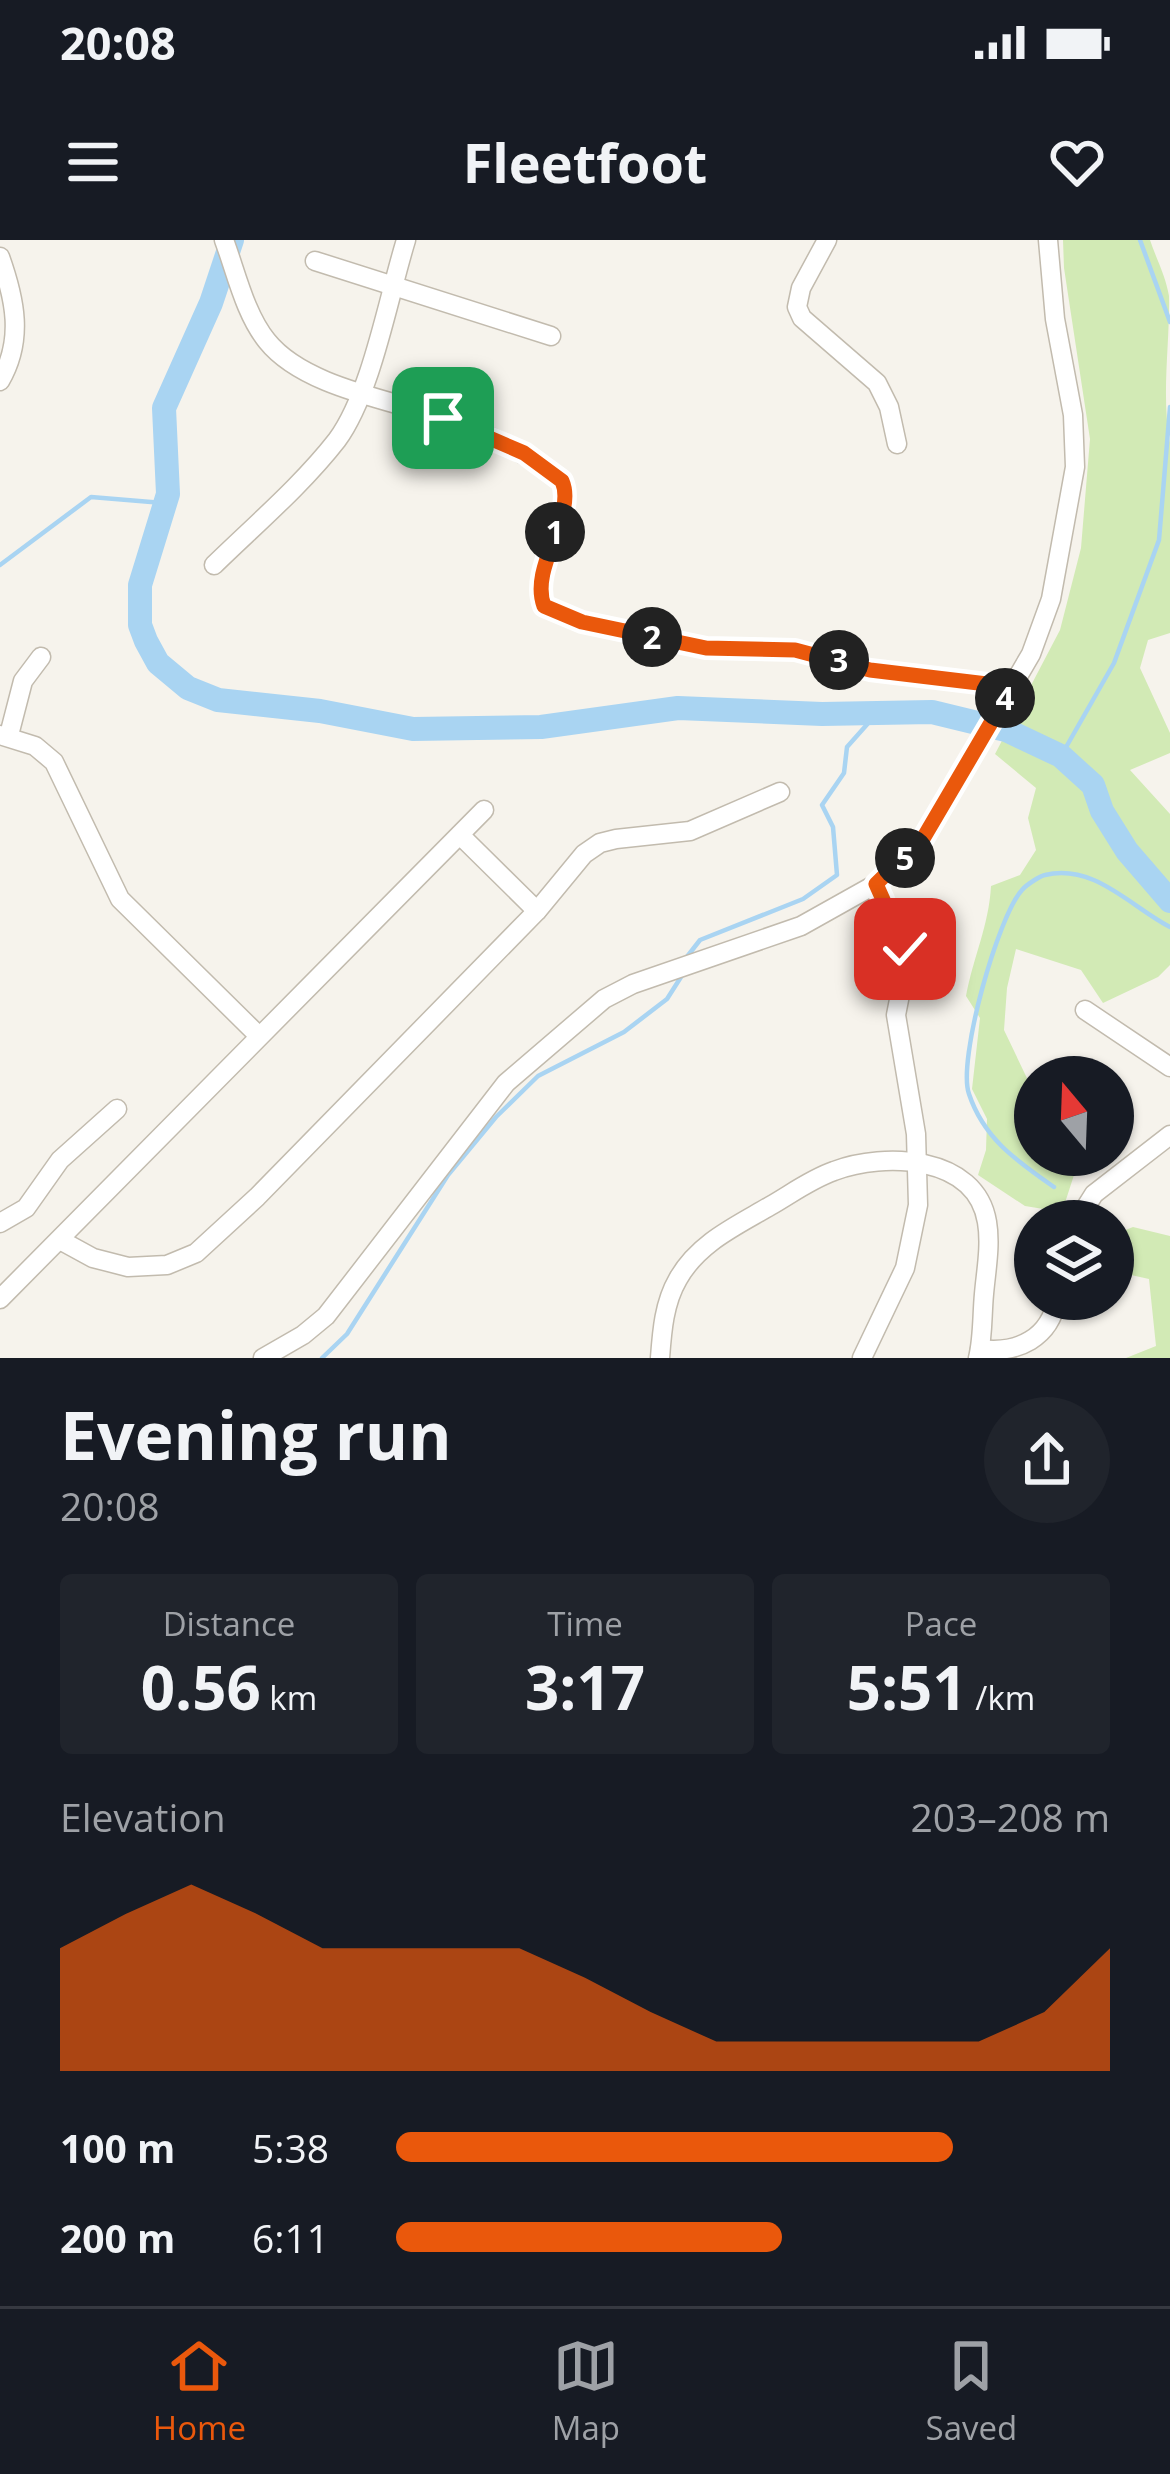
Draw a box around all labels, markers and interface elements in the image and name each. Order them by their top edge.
text: 20:08 [60,12,176,73]
text: Fleetfoot [463,125,707,199]
icon: menu [60,129,126,195]
icon: heart [1044,129,1110,195]
pin [392,367,494,469]
icon: arrive [410,385,476,451]
pin: 1 [525,502,585,562]
text: 1 [546,509,564,554]
pin: 2 [622,607,682,667]
text: 2 [643,614,661,659]
pin: 3 [809,630,869,690]
text: 3 [830,637,848,682]
pin: 4 [975,668,1035,728]
text: 4 [996,675,1014,720]
pin: 5 [875,828,935,888]
text: 5 [896,835,914,880]
pin [854,898,956,1000]
icon: check [872,916,938,982]
north arrow [1014,1056,1134,1176]
map controls [1014,1056,1134,1320]
button: layers [1014,1200,1134,1320]
text: Evening run [60,1389,452,1479]
button: share [984,1397,1110,1523]
text: 20:08 [60,1479,159,1532]
text: Distance [163,1601,295,1646]
text: Time [547,1601,623,1646]
text: Pace [905,1601,977,1646]
text: 0.56 [141,1646,261,1728]
text: 3:17 [525,1646,645,1728]
text: 5:51 [847,1646,967,1728]
text: km [261,1675,317,1720]
text: /km [967,1675,1035,1720]
text: Elevation [60,1790,226,1843]
text: 203–208 m [910,1790,1110,1843]
text: 100 m [60,2121,175,2174]
text: 5:38 [252,2121,329,2174]
text: 200 m [60,2211,175,2264]
text: 6:11 [252,2211,329,2264]
tab: Home [153,2333,246,2450]
tab: Map [552,2333,620,2450]
tab: Saved [926,2333,1017,2450]

